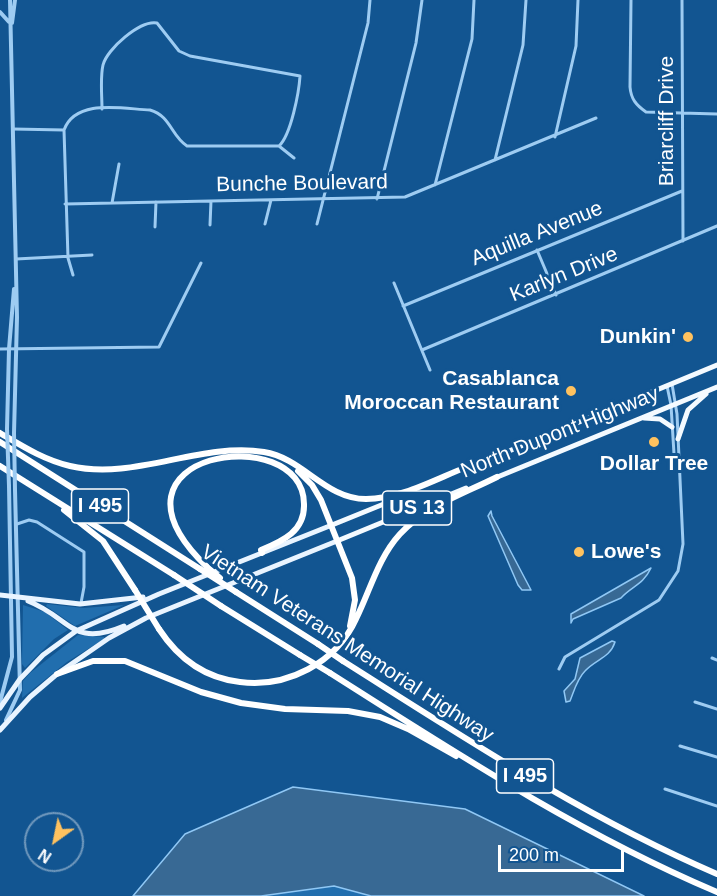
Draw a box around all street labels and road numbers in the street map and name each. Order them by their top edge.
street label: Briarcliff Drive [654,56,680,186]
street label: Bunche Boulevard [216,170,388,198]
street label: Aquilla Avenue [468,196,606,272]
street label: Karlyn Drive [506,242,622,308]
street label: North Dupont Highway [457,382,663,484]
road number: I 495 [72,489,128,523]
road number: US 13 [382,491,452,525]
street label: Vietnam Veterans Memorial Highway [196,540,498,748]
road number: I 495 [496,759,554,793]

